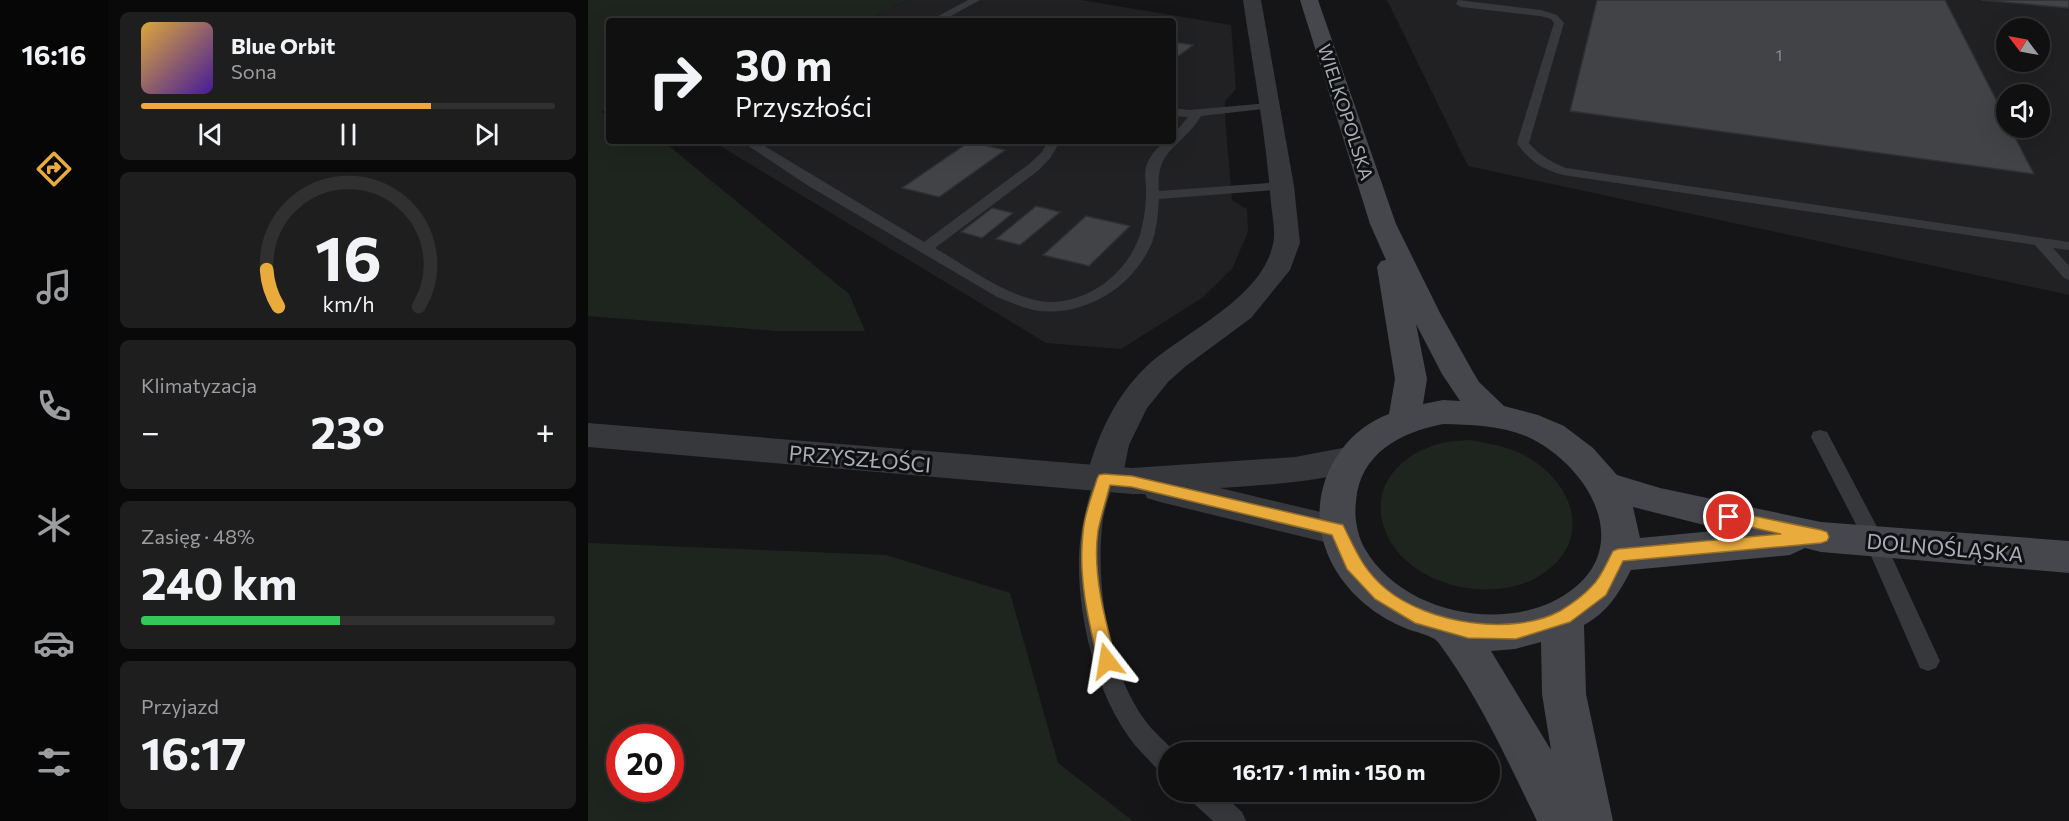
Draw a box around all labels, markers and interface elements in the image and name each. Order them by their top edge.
north arrow [1996,18,2050,72]
map controls [1996,18,2050,138]
text: Blue Orbit [231,32,335,59]
text: 16:16 [22,38,86,71]
text: 30 m [735,38,832,90]
street label: WIELKOPOLSKA [1314,41,1378,183]
icon: right [636,42,714,120]
house number: 1 [1776,46,1782,64]
text: Sona [231,59,277,83]
button: sound [1996,84,2050,138]
text: Przyszłości [735,90,872,123]
icon: previous [194,118,227,151]
icon: pause [332,118,365,151]
icon: next [470,118,503,151]
icon: directions [33,148,75,190]
text: 16 [315,218,381,294]
icon: music [33,266,75,308]
text: km/h [322,291,374,317]
text: Klimatyzacja [141,373,257,397]
icon: phone [33,385,75,427]
text: 23° [311,403,385,458]
text: − [141,410,160,451]
text: + [536,410,555,451]
street label: PRZYSZŁOŚCI [788,439,932,477]
pin [1703,491,1754,542]
icon: arrive [1712,500,1745,533]
icon: climate [33,504,75,546]
text: Zasięg · 48% [141,524,255,548]
street label: DOLNOŚLĄSKA [1866,528,2024,566]
text: 240 km [141,554,297,609]
icon: car [33,622,75,664]
position arrow [1075,629,1139,693]
text: Przyjazd [141,694,219,718]
text: 16:17 [141,724,246,779]
speed limit sign: 20 [606,724,684,802]
icon: filters [33,741,75,783]
text: 16:17 · 1 min · 150 m [1233,758,1425,785]

